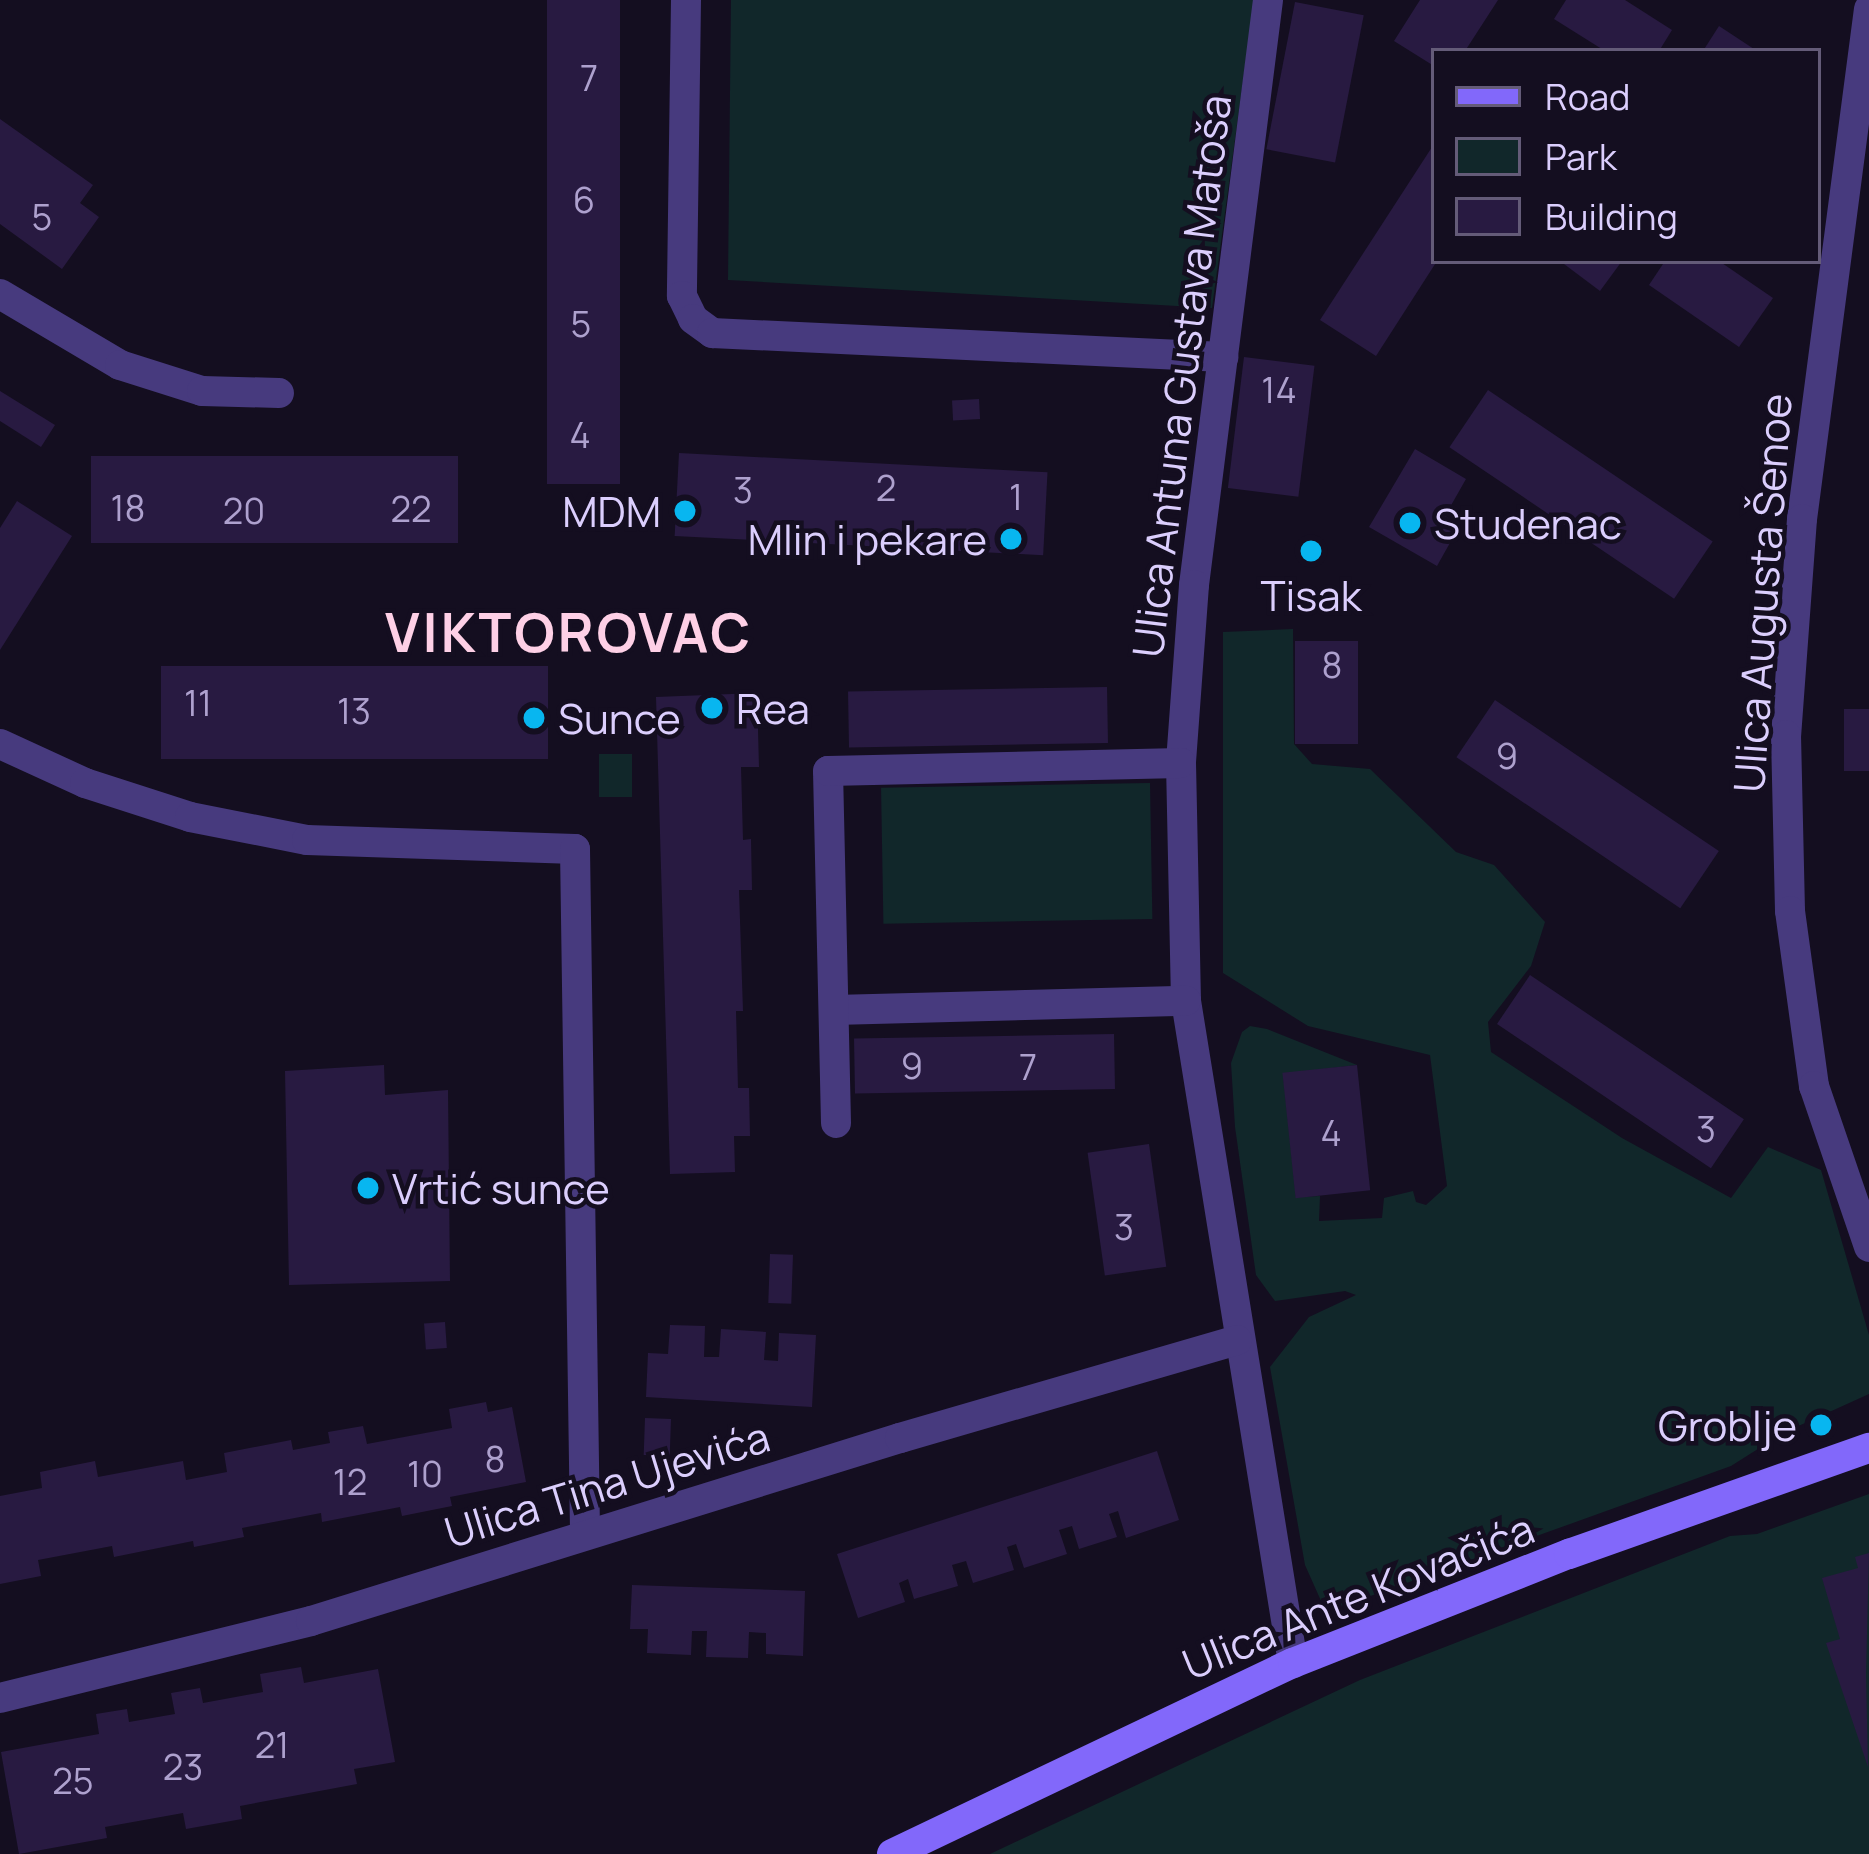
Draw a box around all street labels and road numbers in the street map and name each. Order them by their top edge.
street label: Ulica Antuna Gustava Matoša [1121,92,1241,660]
street label: Ulica Augusta Šenoe [1723,392,1801,794]
street label: Ulica Tina Ujevića [439,1411,775,1557]
street label: Ulica Ante Kovačića [1175,1503,1541,1689]

